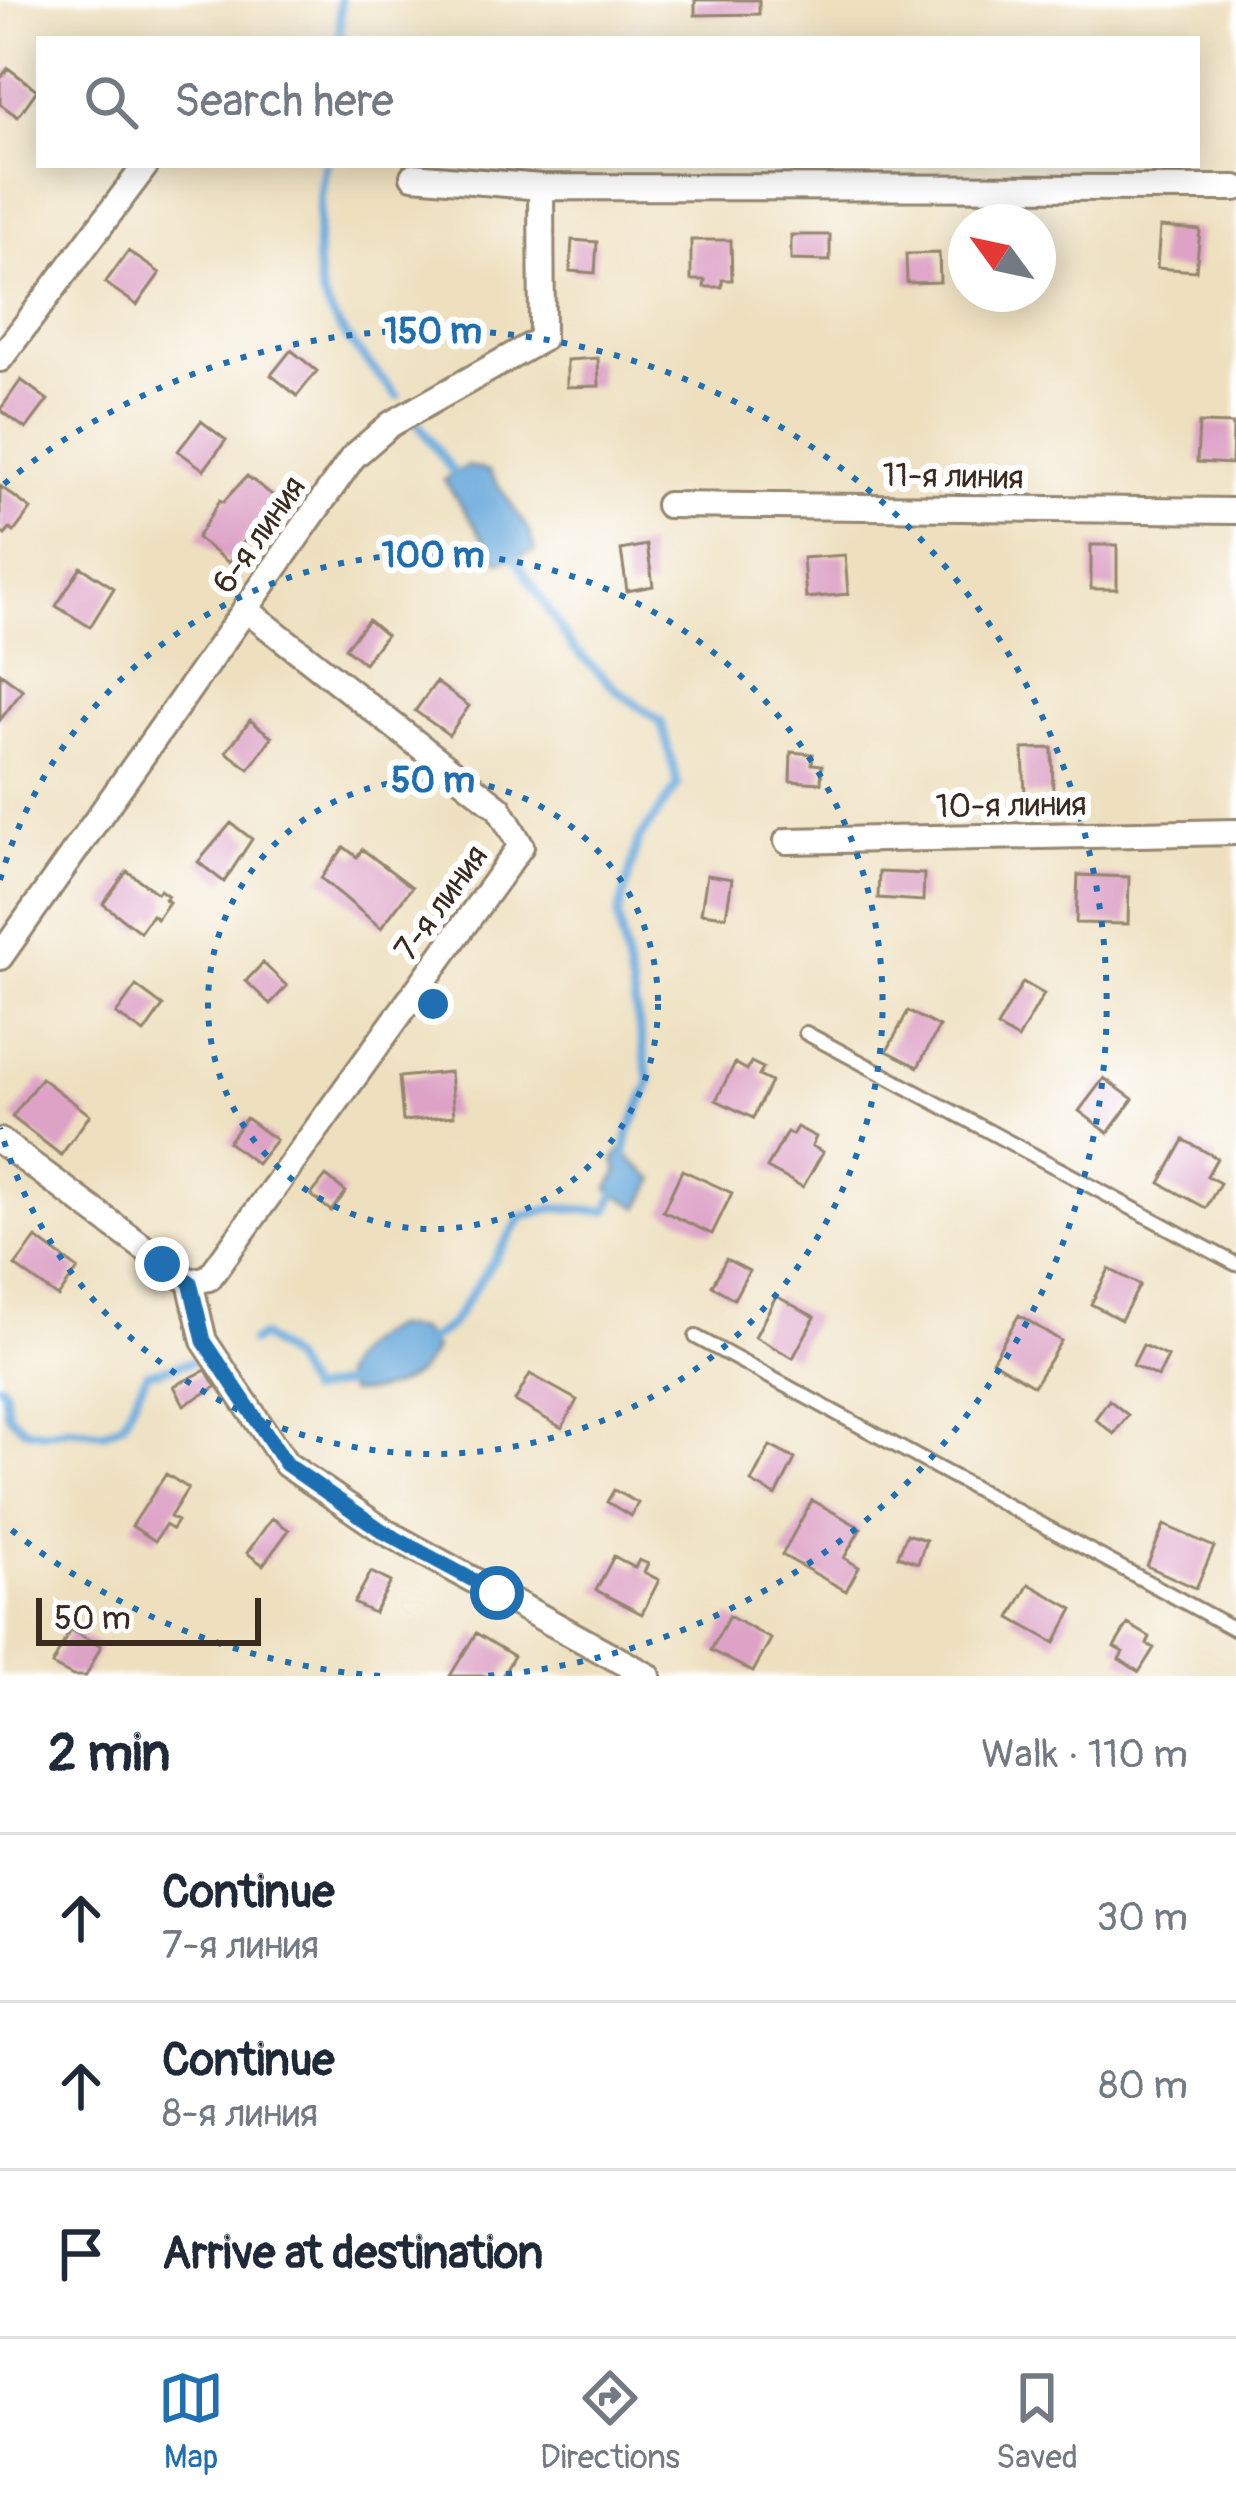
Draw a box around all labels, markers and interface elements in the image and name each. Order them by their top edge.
search box [36,36,1200,168]
icon: search [78,69,144,135]
text: Search here [174,74,394,130]
north arrow [948,204,1056,312]
text: 150 m [384,309,482,354]
street label: 11-я линия [882,455,1024,498]
street label: 6-я линия [204,468,315,602]
text: 100 m [381,533,485,578]
text: 50 m [391,758,475,803]
street label: 10-я линия [935,784,1087,827]
street label: 7-я линия [386,837,497,969]
centre of rings [412,983,454,1025]
route end [135,1237,189,1291]
route start [470,1566,524,1620]
scale bar [36,1592,261,1645]
text: 50 m [54,1598,131,1639]
text: 2 min [48,1722,170,1786]
text: Walk · 110 m [981,1730,1188,1779]
text: Continue [162,1865,335,1921]
icon: ahead [48,1885,114,1951]
text: 30 m [1097,1893,1188,1942]
text: 7-я линия [162,1921,319,1970]
text: Continue [162,2033,335,2089]
icon: ahead [48,2053,114,2119]
text: 80 m [1099,2061,1188,2110]
text: 8-я линия [162,2089,318,2138]
icon: arrive [48,2221,114,2287]
text: Arrive at destination [162,2226,543,2282]
tab: Map [158,2365,224,2478]
tab: Directions [540,2365,680,2478]
tab: Saved [996,2365,1078,2478]

